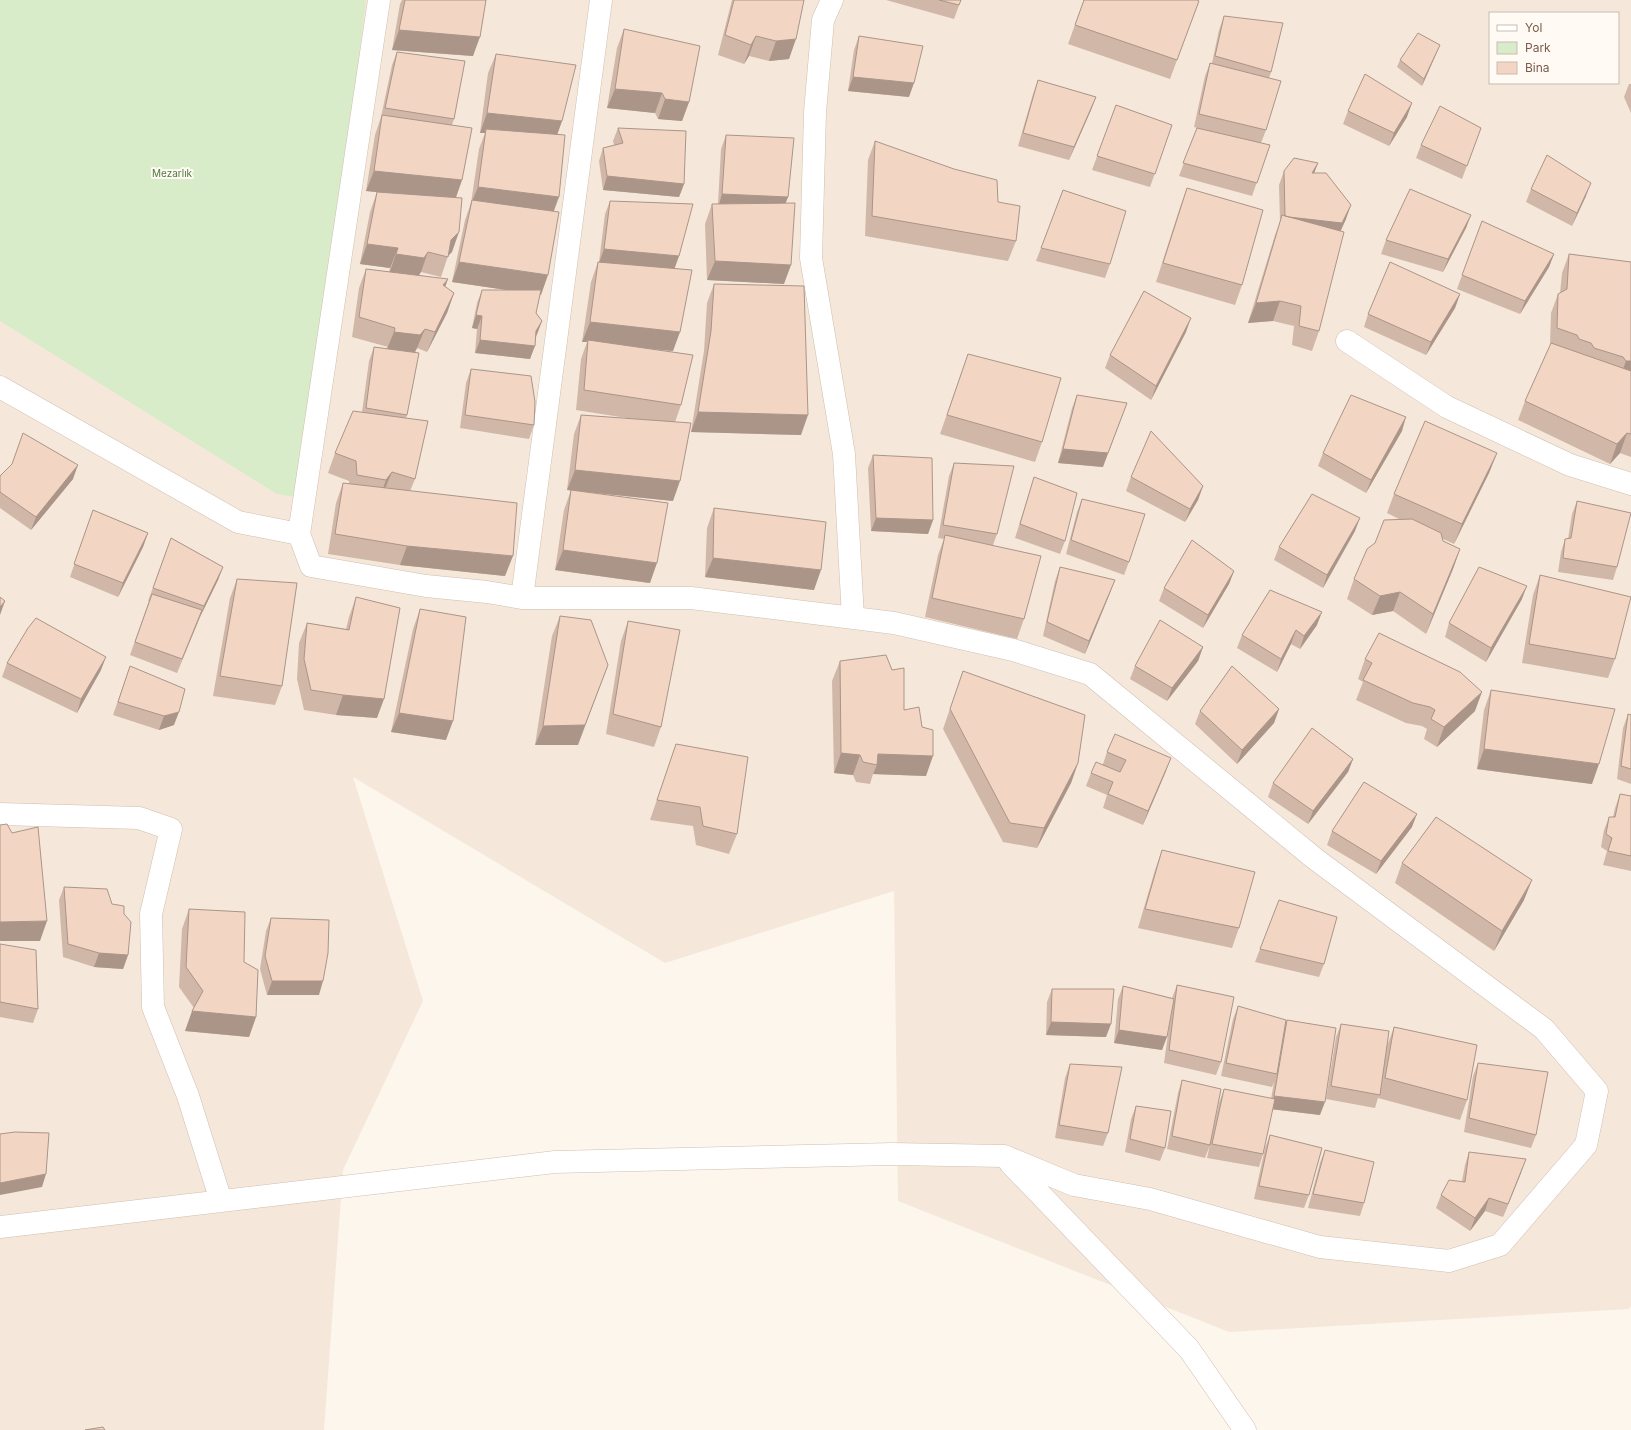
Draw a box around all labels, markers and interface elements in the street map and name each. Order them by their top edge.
legend [1489,12,1619,84]
text: Yol [1525,20,1542,35]
text: Park [1525,40,1551,55]
text: Bina [1525,60,1550,75]
park label: Mezarlık [152,167,193,179]

